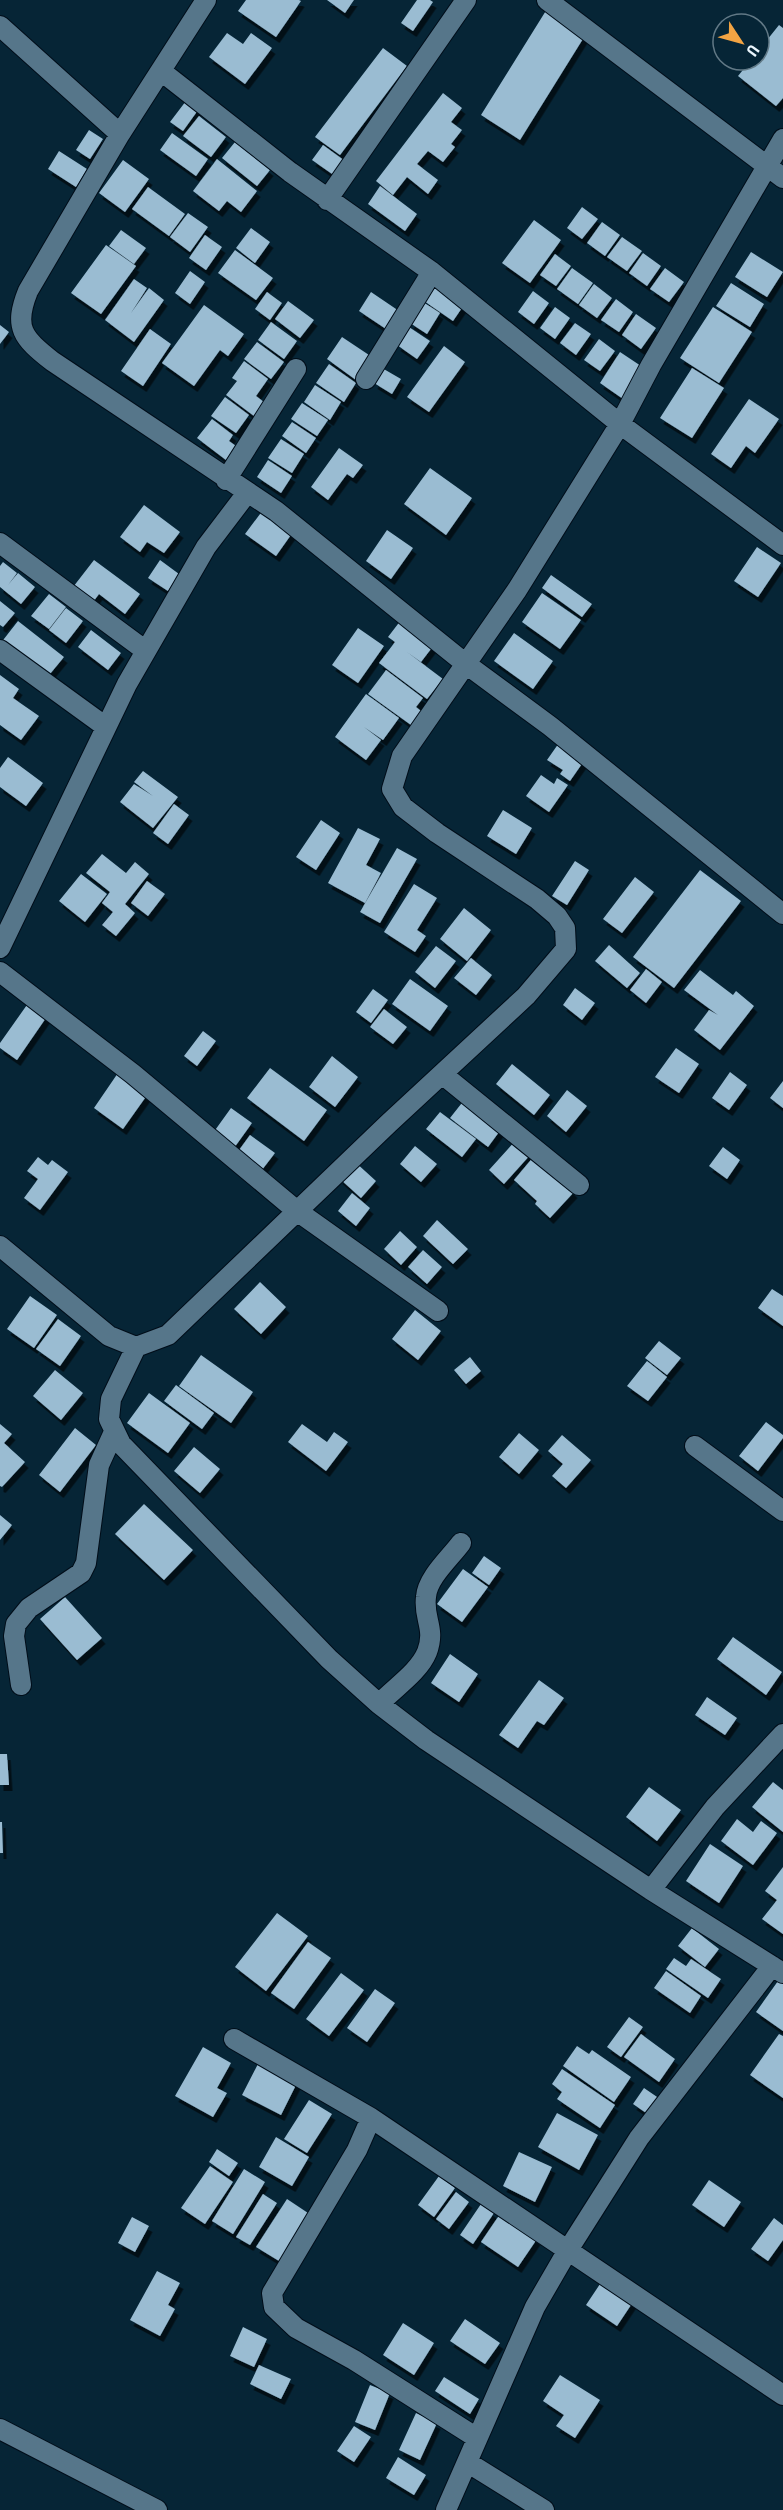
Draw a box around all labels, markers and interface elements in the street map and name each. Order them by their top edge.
north arrow [711,12,771,72]
text: U [742,41,763,60]

